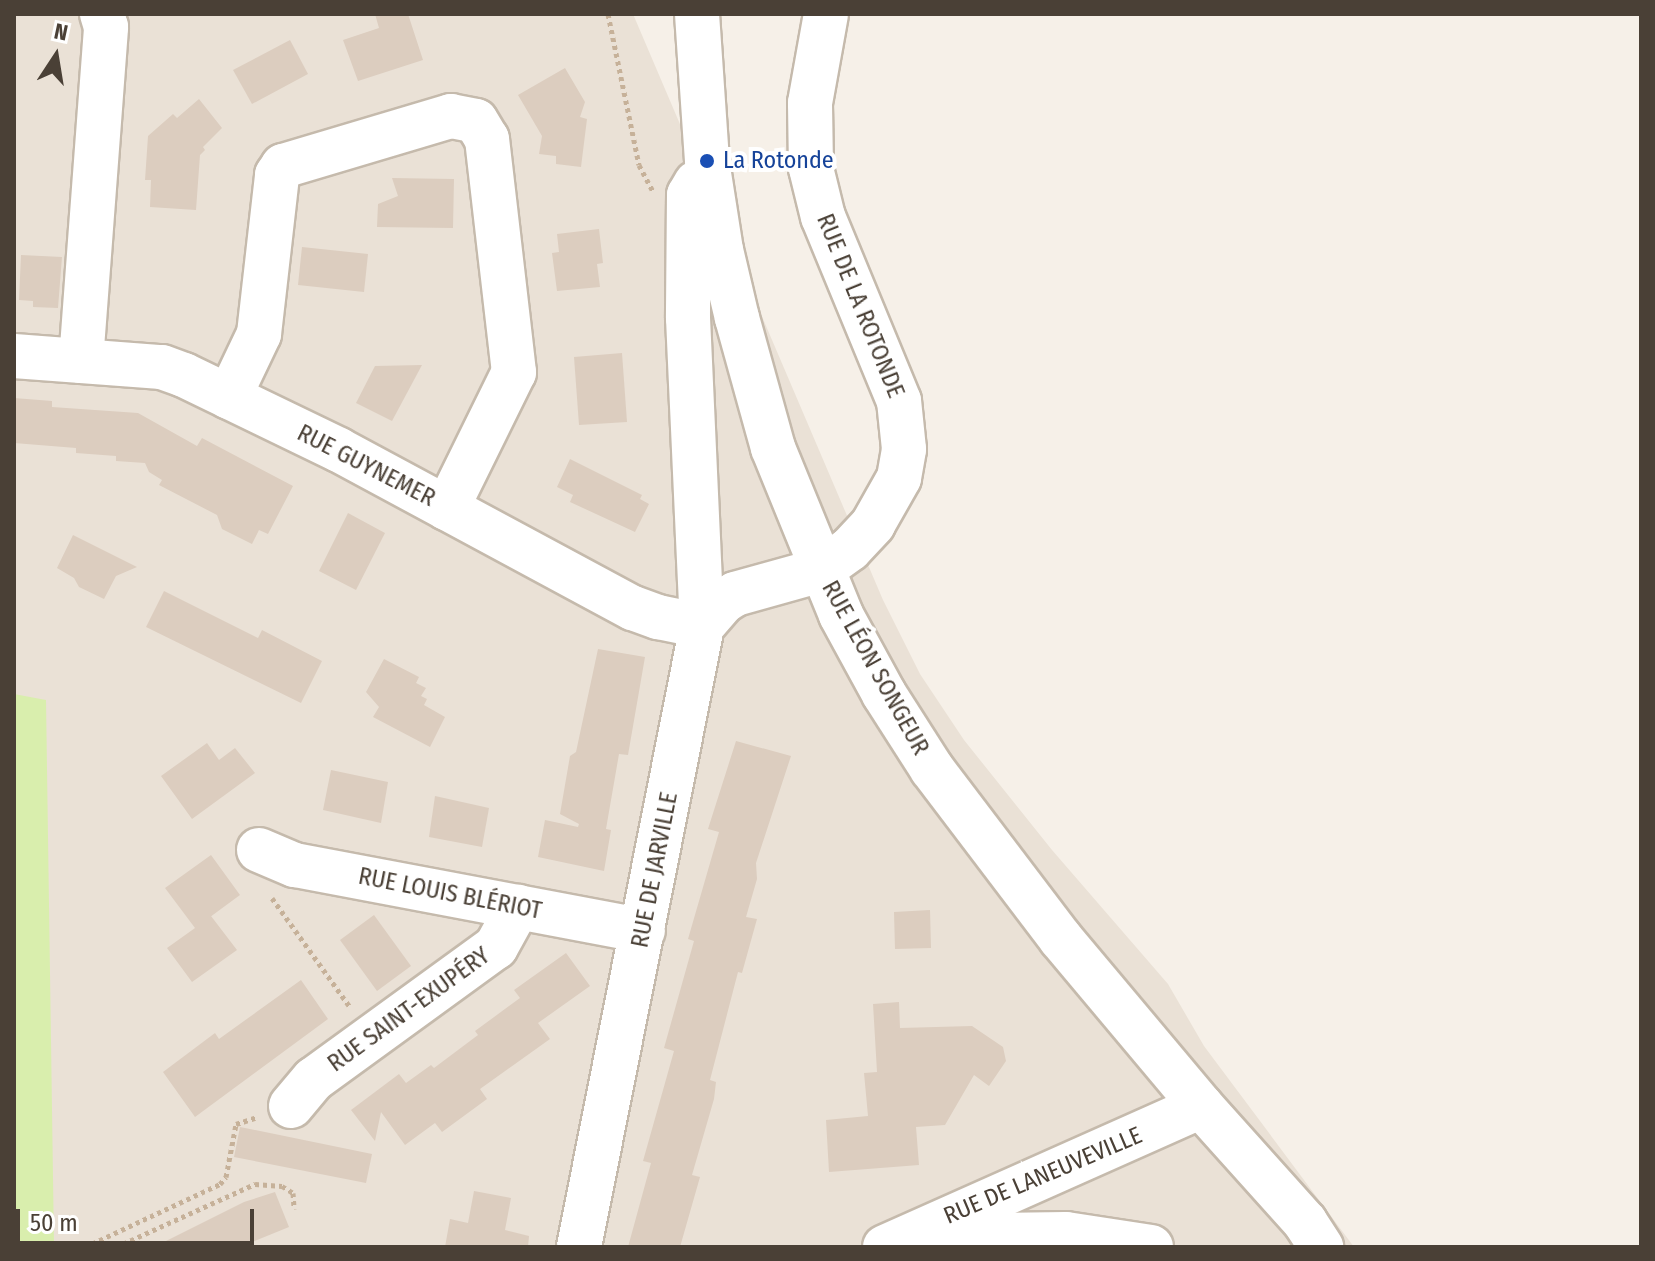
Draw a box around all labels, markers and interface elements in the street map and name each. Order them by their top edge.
north arrow [16,16,96,96]
text: N [52,17,70,47]
place label: La Rotonde [723,147,834,175]
marker: La Rotonde [698,152,716,170]
street label: RUE DE LA ROTONDE [810,210,910,402]
street label: RUE GUYNEMER [292,419,440,513]
street label: RUE LÉON SONGEUR [815,576,935,760]
street label: RUE DE JARVILLE [626,790,684,950]
street label: RUE LOUIS BLÉRIOT [356,862,544,926]
street label: RUE SAINT-EXUPÉRY [322,942,496,1078]
street label: RUE DE LANEUVEVILLE [940,1121,1146,1231]
scale bar [20,1193,258,1243]
text: 50 m [30,1209,78,1237]

